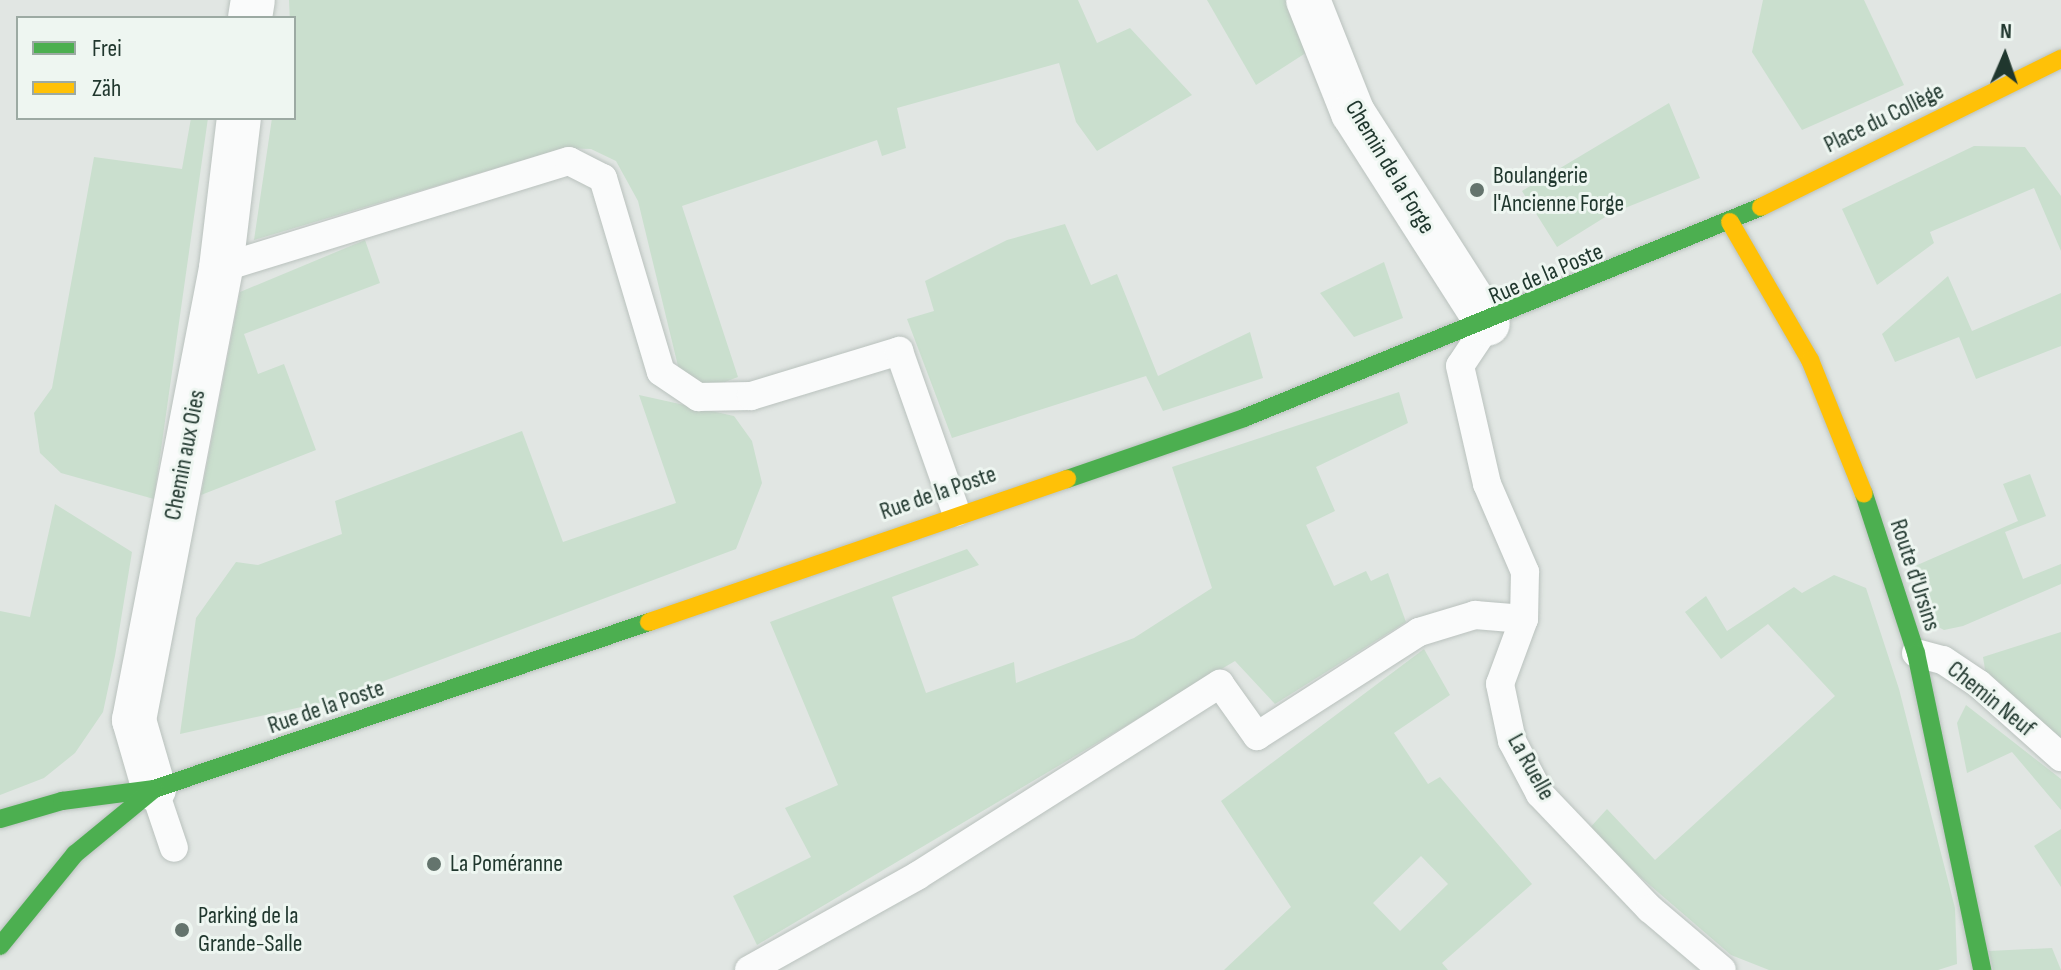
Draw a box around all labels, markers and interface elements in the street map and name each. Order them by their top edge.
legend [16,16,296,120]
north arrow [1965,16,2045,96]
text: N [2000,18,2012,45]
text: Frei [92,34,122,63]
text: Zäh [92,74,121,103]
street label: Place du Collège [1819,77,1949,159]
street label: Chemin de la Forge [1339,95,1441,239]
place label: Boulangerie l'Ancienne Forge [1493,162,1624,218]
marker: Boulangerie l'Ancienne Forge [1468,181,1486,199]
street label: Rue de la Poste [1485,237,1607,311]
street label: Chemin aux Oies [158,387,212,523]
street label: Rue de la Poste [876,460,1000,526]
street label: Route d'Ursins [1883,516,1947,634]
street label: Chemin Neuf [1941,655,2041,743]
street label: Rue de la Poste [264,674,388,740]
street label: La Ruelle [1501,729,1561,805]
place label: La Poméranne [450,850,563,878]
marker: La Poméranne [425,855,443,873]
place label: Parking de la Grande-Salle [198,902,302,958]
marker: Parking de la Grande-Salle [173,921,191,939]

